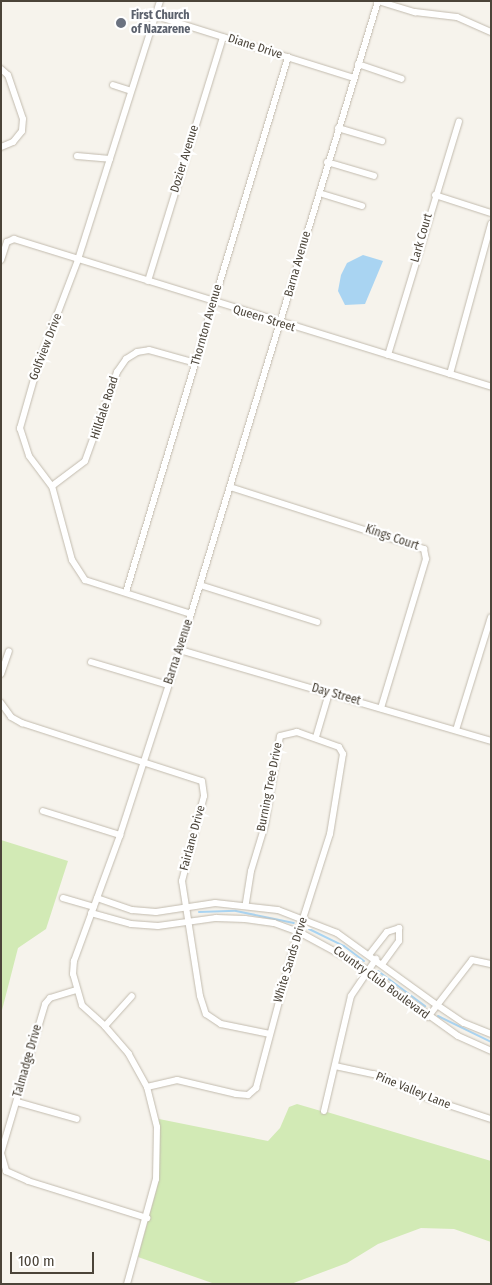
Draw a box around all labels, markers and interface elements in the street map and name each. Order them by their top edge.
place label: First Church of Nazarene [131,9,190,37]
marker: First Church of Nazarene [115,17,127,29]
street label: Diane Drive [226,31,284,63]
street label: Dozier Avenue [168,123,202,195]
street label: Lark Court [408,212,436,264]
street label: Barna Avenue [282,229,314,299]
street label: Thornton Avenue [189,283,225,367]
street label: Queen Street [231,303,297,335]
street label: Golfview Drive [27,312,65,382]
street label: Hilldale Road [88,375,122,441]
street label: Kings Court [363,522,421,554]
street label: Barna Avenue [162,618,196,686]
street label: Day Street [310,681,362,709]
street label: Burning Tree Drive [254,741,286,833]
street label: Fairlane Drive [177,804,209,872]
street label: White Sands Drive [271,915,311,1005]
street label: Country Club Boulevard [330,943,432,1023]
street label: Talmadge Drive [11,1023,45,1099]
street label: Pine Valley Lane [373,1069,453,1113]
scale bar [12,1242,96,1274]
text: 100 m [18,1252,55,1270]

